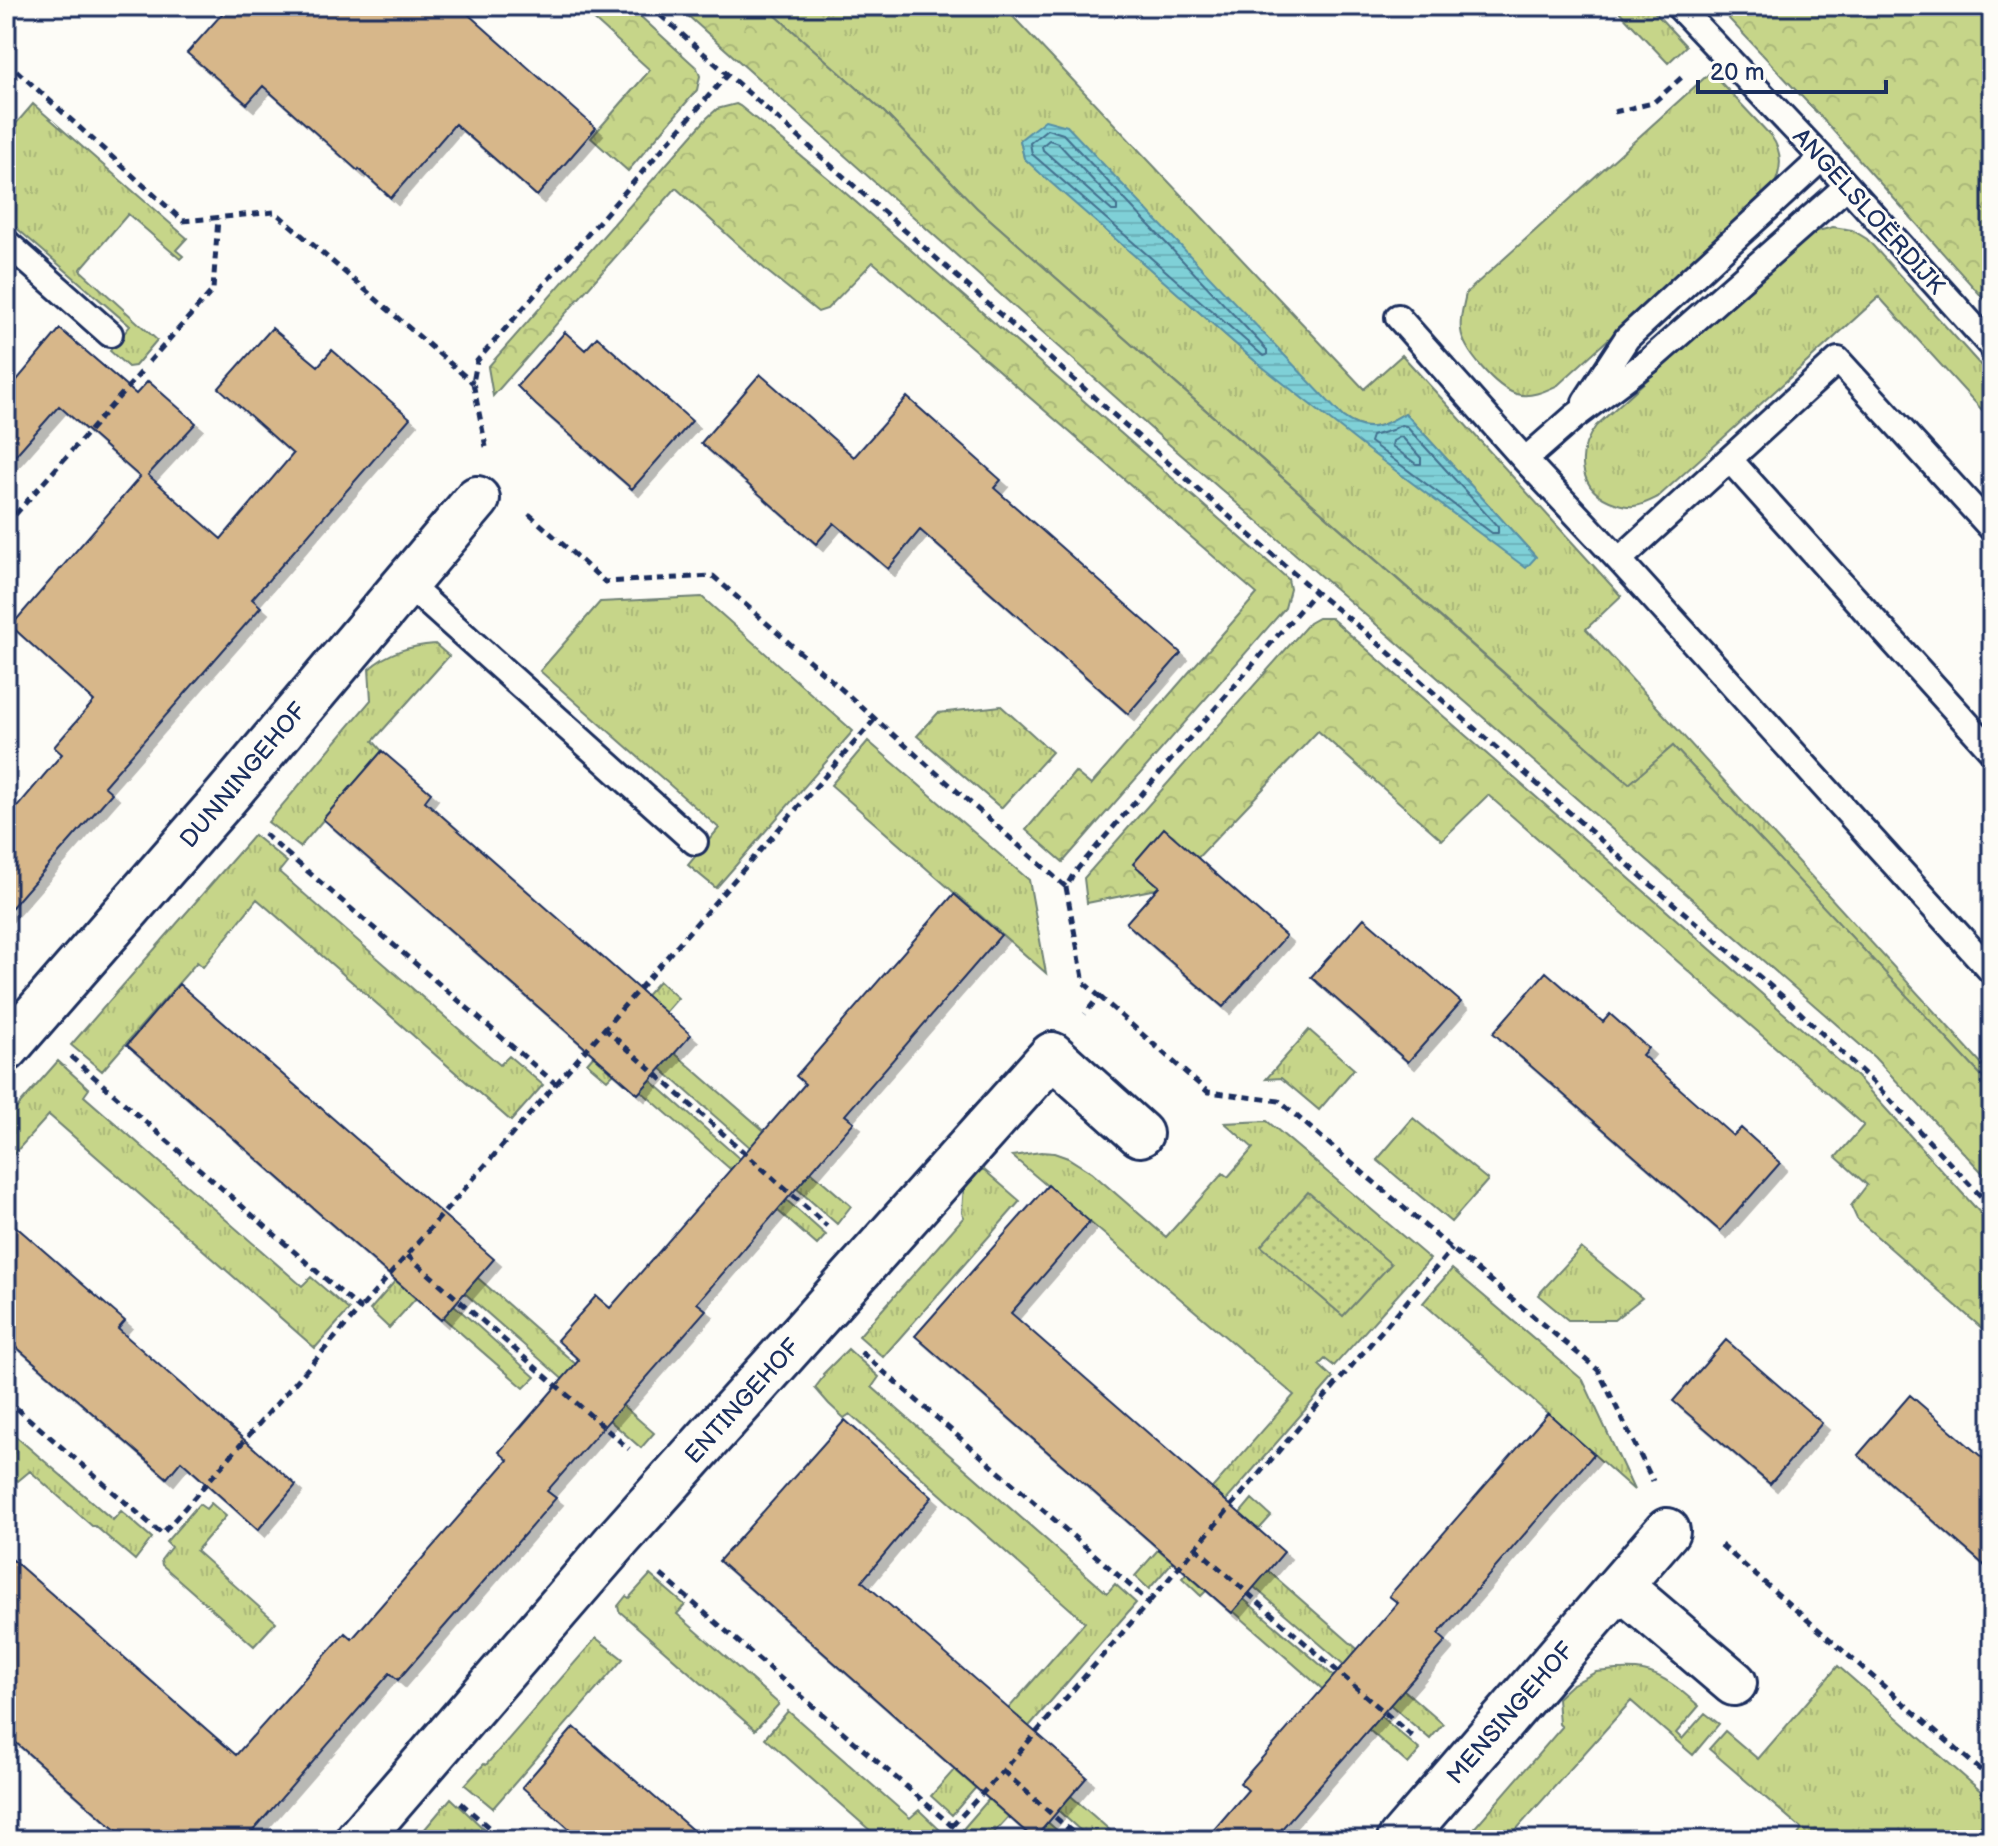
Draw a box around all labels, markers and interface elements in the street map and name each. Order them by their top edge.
scale bar [1698,44,1886,94]
text: 20 m [1710,58,1765,87]
street label: ANGELSLOËRDIJK [1787,122,1951,301]
street label: DUNNINGEHOF [174,696,313,854]
street label: ENTINGEHOF [679,1333,806,1470]
street label: MENSINGEHOF [1441,1636,1580,1790]

